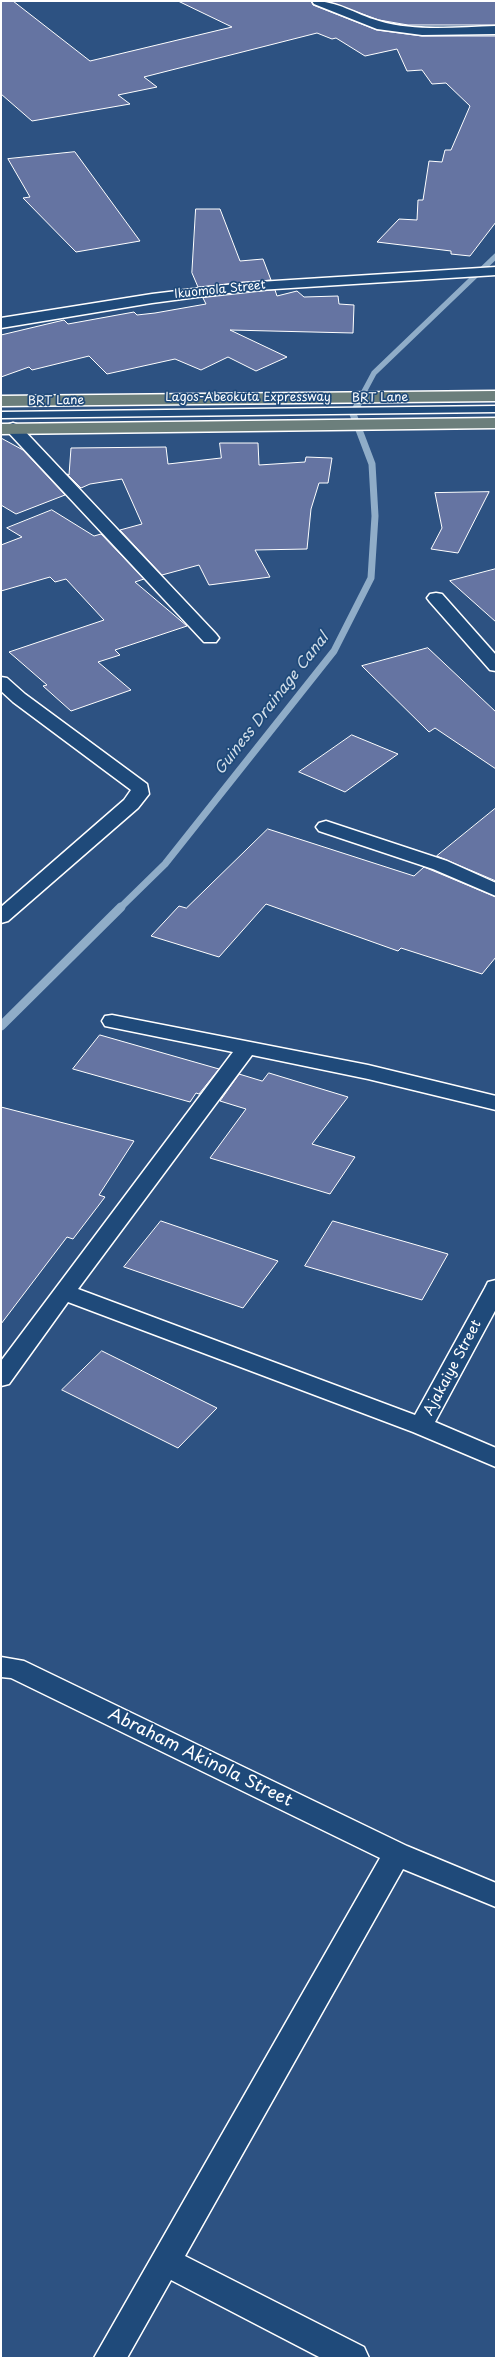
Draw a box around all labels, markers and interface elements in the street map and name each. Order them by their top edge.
street label: Ikuomola Street [174,278,266,302]
street label: BRT Lane [352,390,408,406]
street label: Lagos-Abeokuta Expressway [165,391,331,405]
street label: BRT Lane [28,393,84,409]
water label: Guiness Drainage Canal [211,630,333,778]
street label: Ajakaiye Street [421,1317,485,1419]
street label: Abraham Akinola Street [105,1704,295,1812]

